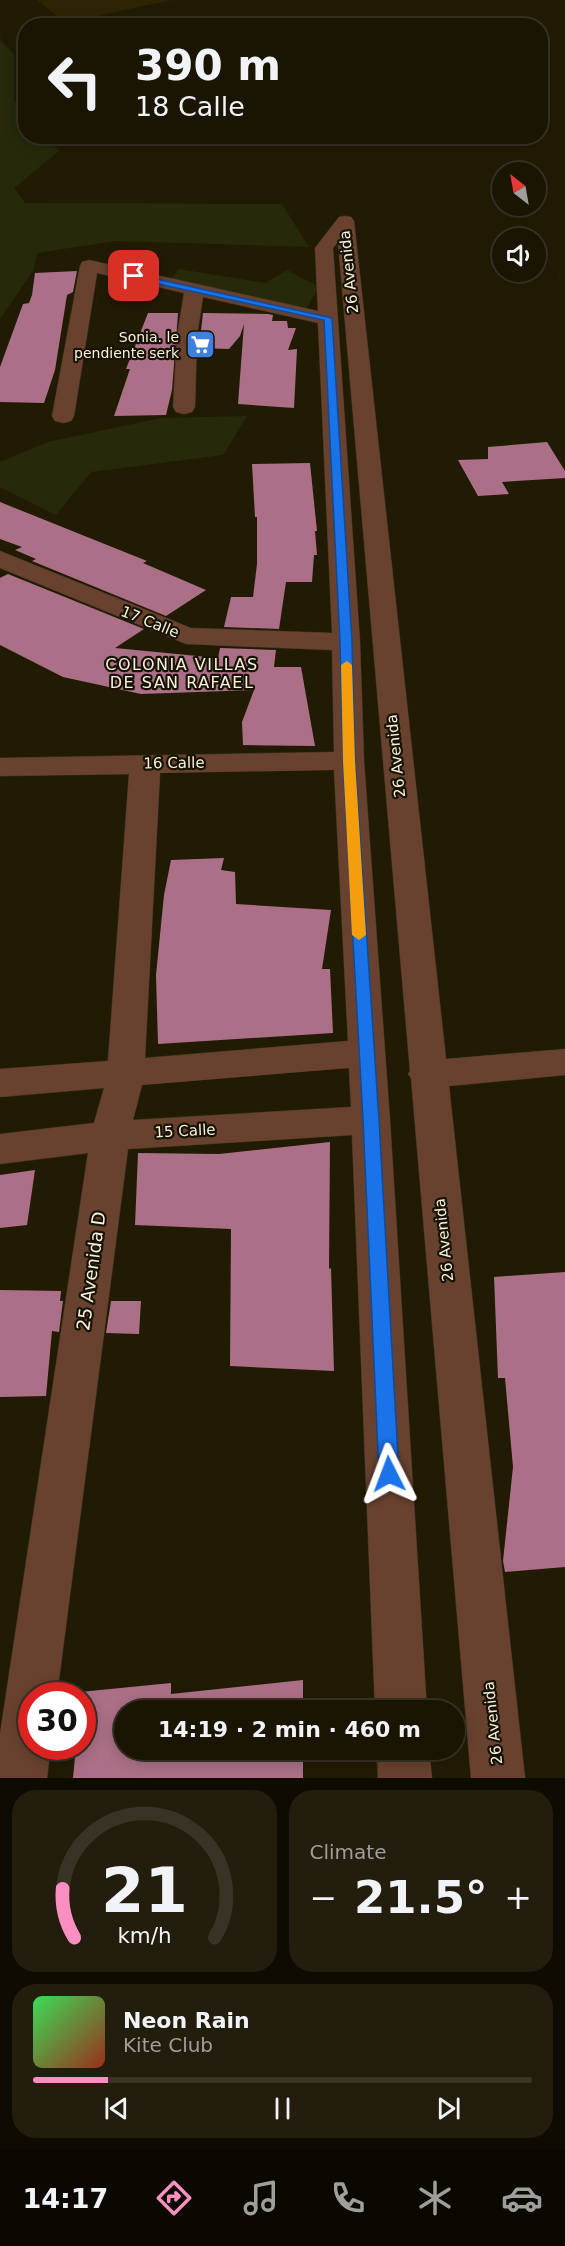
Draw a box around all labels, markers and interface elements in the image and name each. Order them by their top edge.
text: 390 m [135,41,281,90]
icon: left [36,42,114,120]
text: 18 Calle [135,91,245,122]
north arrow [492,162,546,216]
map controls [492,162,546,282]
button: sound [492,228,546,282]
street label: 26 Avenida [336,229,362,315]
pin [108,250,159,301]
icon: arrive [117,259,150,292]
place label: Sonia. le pendiente serk [74,329,180,361]
supermarket icon: Sonia. le pendiente serk [184,329,216,361]
street label: 17 Calle [118,602,182,642]
district label: COLONIA VILLAS DE SAN RAFAEL [105,655,259,692]
street label: 26 Avenida [383,713,409,799]
street label: 16 Calle [143,753,205,773]
street label: 15 Calle [154,1120,216,1142]
street label: 26 Avenida [431,1197,457,1283]
street label: 25 Avenida D [72,1210,110,1332]
position arrow [357,1442,421,1506]
street label: 26 Avenida [480,1680,506,1766]
speed limit sign: 30 [18,1682,96,1760]
text: 14:19 · 2 min · 460 m [158,1717,421,1742]
text: Climate [310,1840,386,1864]
text: 21 [101,1854,188,1927]
text: 21.5° [354,1871,488,1924]
text: − [310,1878,337,1917]
text: + [504,1878,532,1917]
text: km/h [117,1923,171,1948]
text: Neon Rain [123,2008,250,2033]
text: Kite Club [123,2033,213,2057]
icon: previous [100,2092,133,2125]
icon: pause [266,2092,299,2125]
icon: next [432,2092,465,2125]
icon: directions [153,2177,195,2219]
icon: music [240,2177,282,2219]
icon: phone [327,2177,369,2219]
icon: climate [414,2177,456,2219]
icon: car [501,2177,543,2219]
text: 14:17 [22,2183,108,2214]

